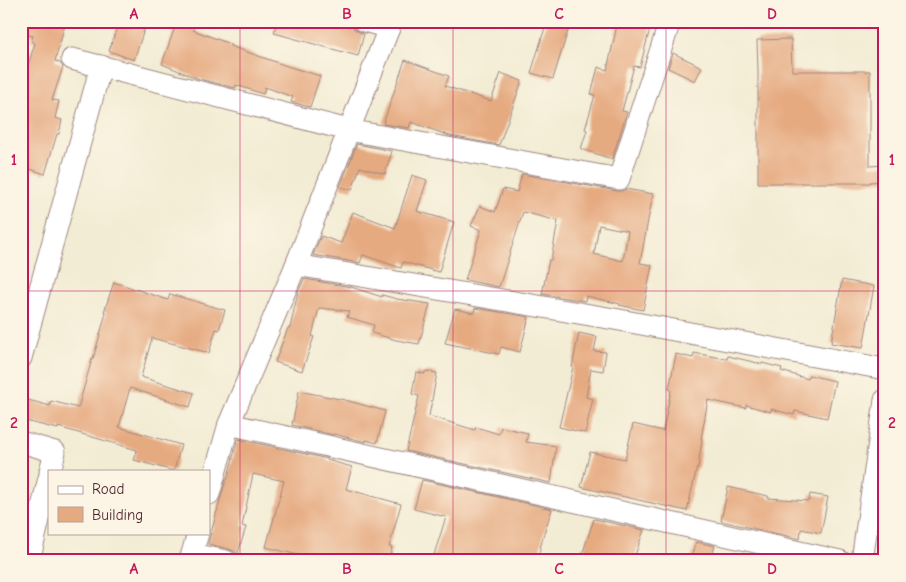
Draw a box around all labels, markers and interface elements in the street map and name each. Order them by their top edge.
text: A [130,5,139,23]
text: B [342,5,352,23]
text: C [554,5,564,23]
text: D [767,5,777,23]
text: 1 [11,151,17,169]
text: 1 [889,151,895,169]
text: 2 [10,414,18,432]
text: 2 [888,414,896,432]
legend [48,470,210,534]
text: Road [92,480,124,498]
text: Building [92,506,143,524]
text: A [130,560,139,578]
text: B [342,560,352,578]
text: C [554,560,564,578]
text: D [767,560,777,578]

